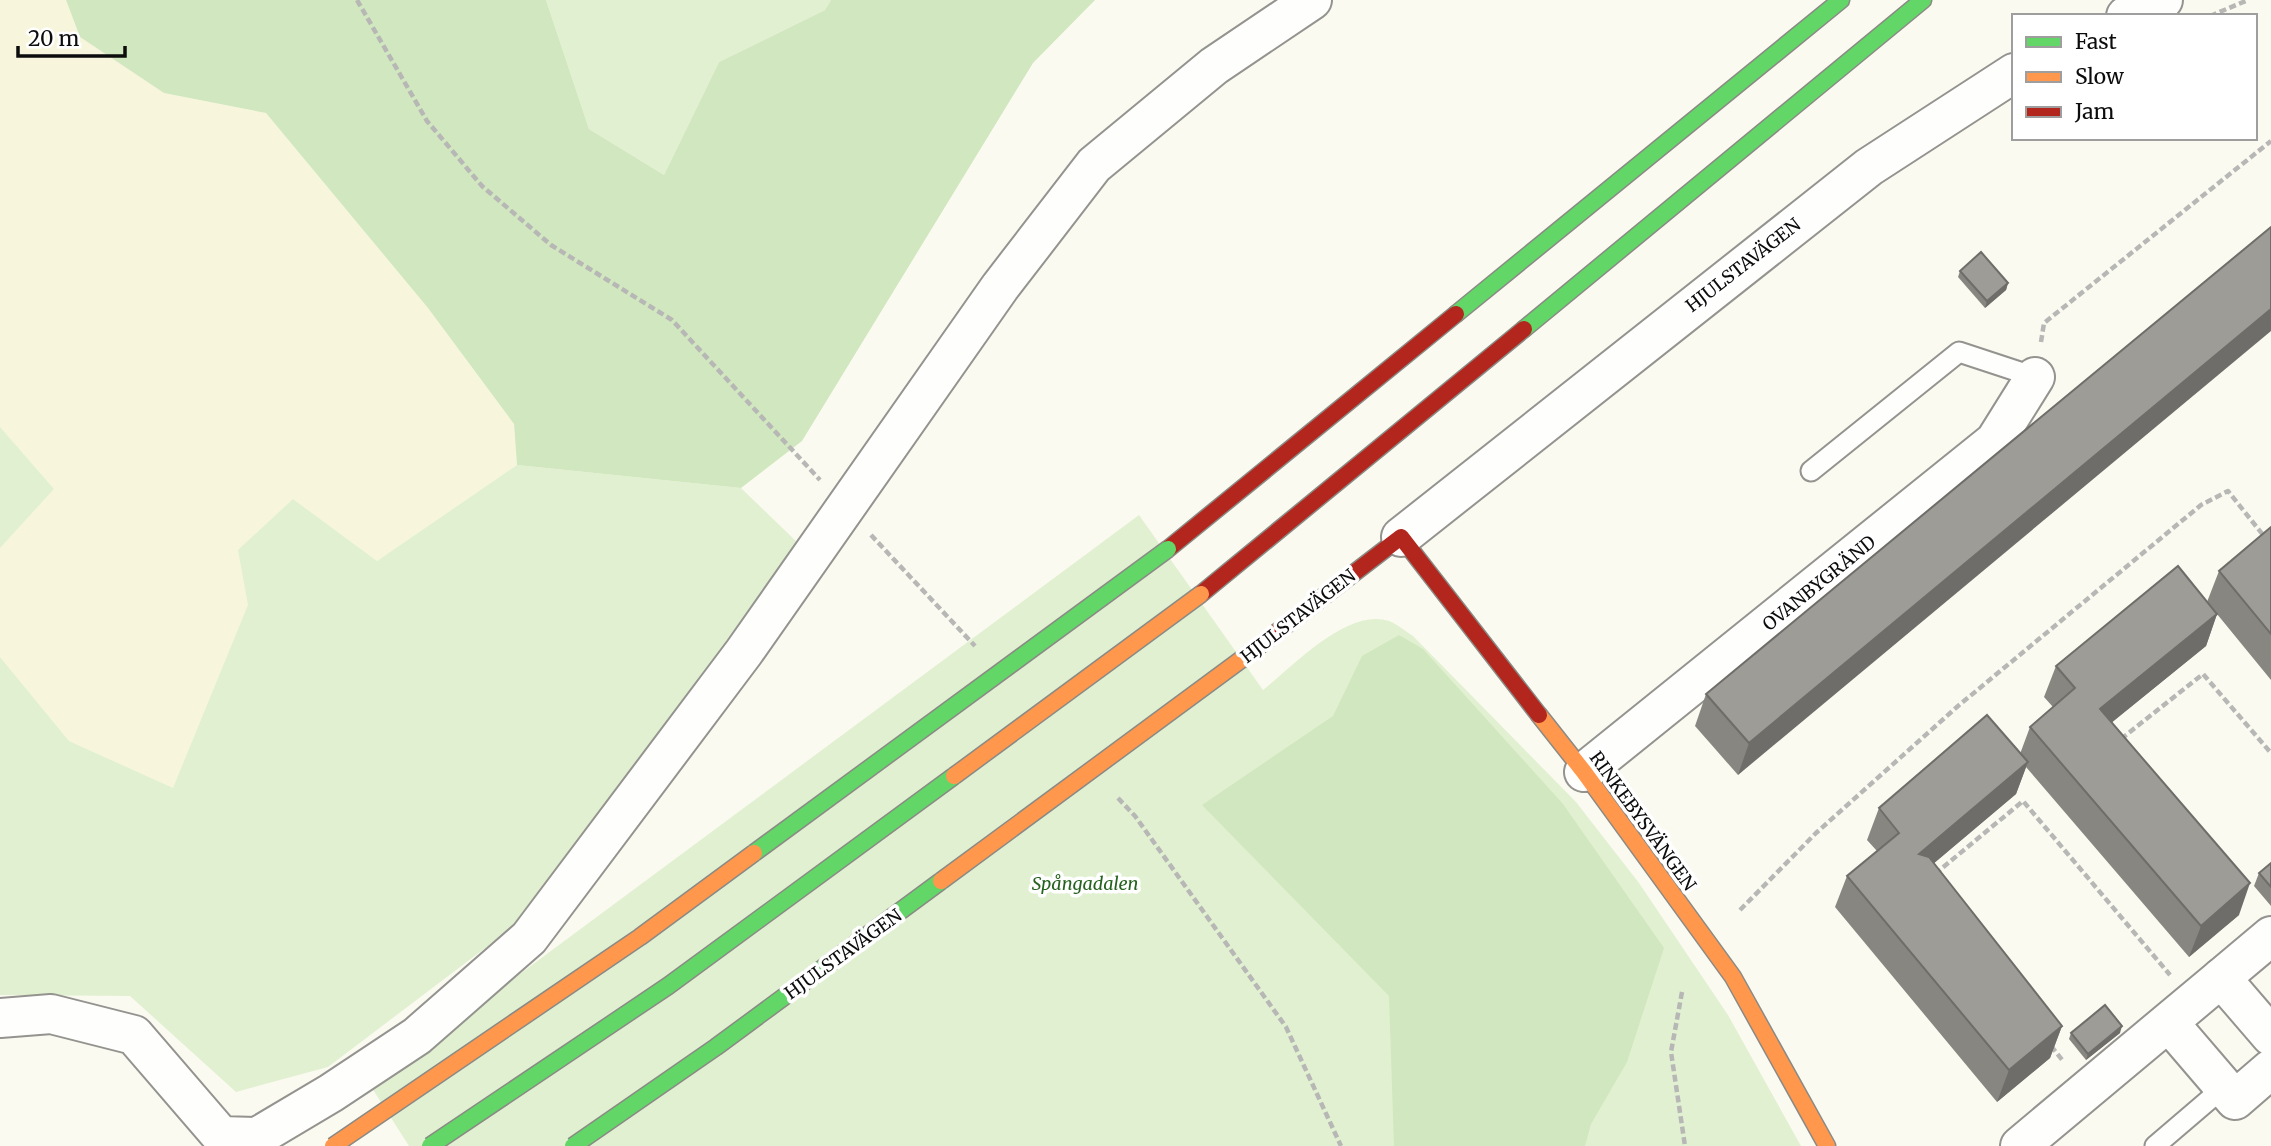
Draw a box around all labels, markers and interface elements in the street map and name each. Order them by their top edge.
scale bar [18,14,124,58]
legend [2012,14,2257,140]
text: 20 m [28,25,80,52]
text: Fast [2075,28,2117,55]
text: Slow [2075,63,2124,90]
text: Jam [2074,98,2114,125]
street label: HJULSTAVÄGEN [1681,213,1805,317]
street label: OVANBYGRÄND [1758,530,1880,636]
street label: HJULSTAVÄGEN [1236,564,1360,668]
street label: RINKEBYSVÄNGEN [1585,747,1701,895]
park label: Spångadalen [1032,872,1138,895]
street label: HJULSTAVÄGEN [780,904,906,1004]

